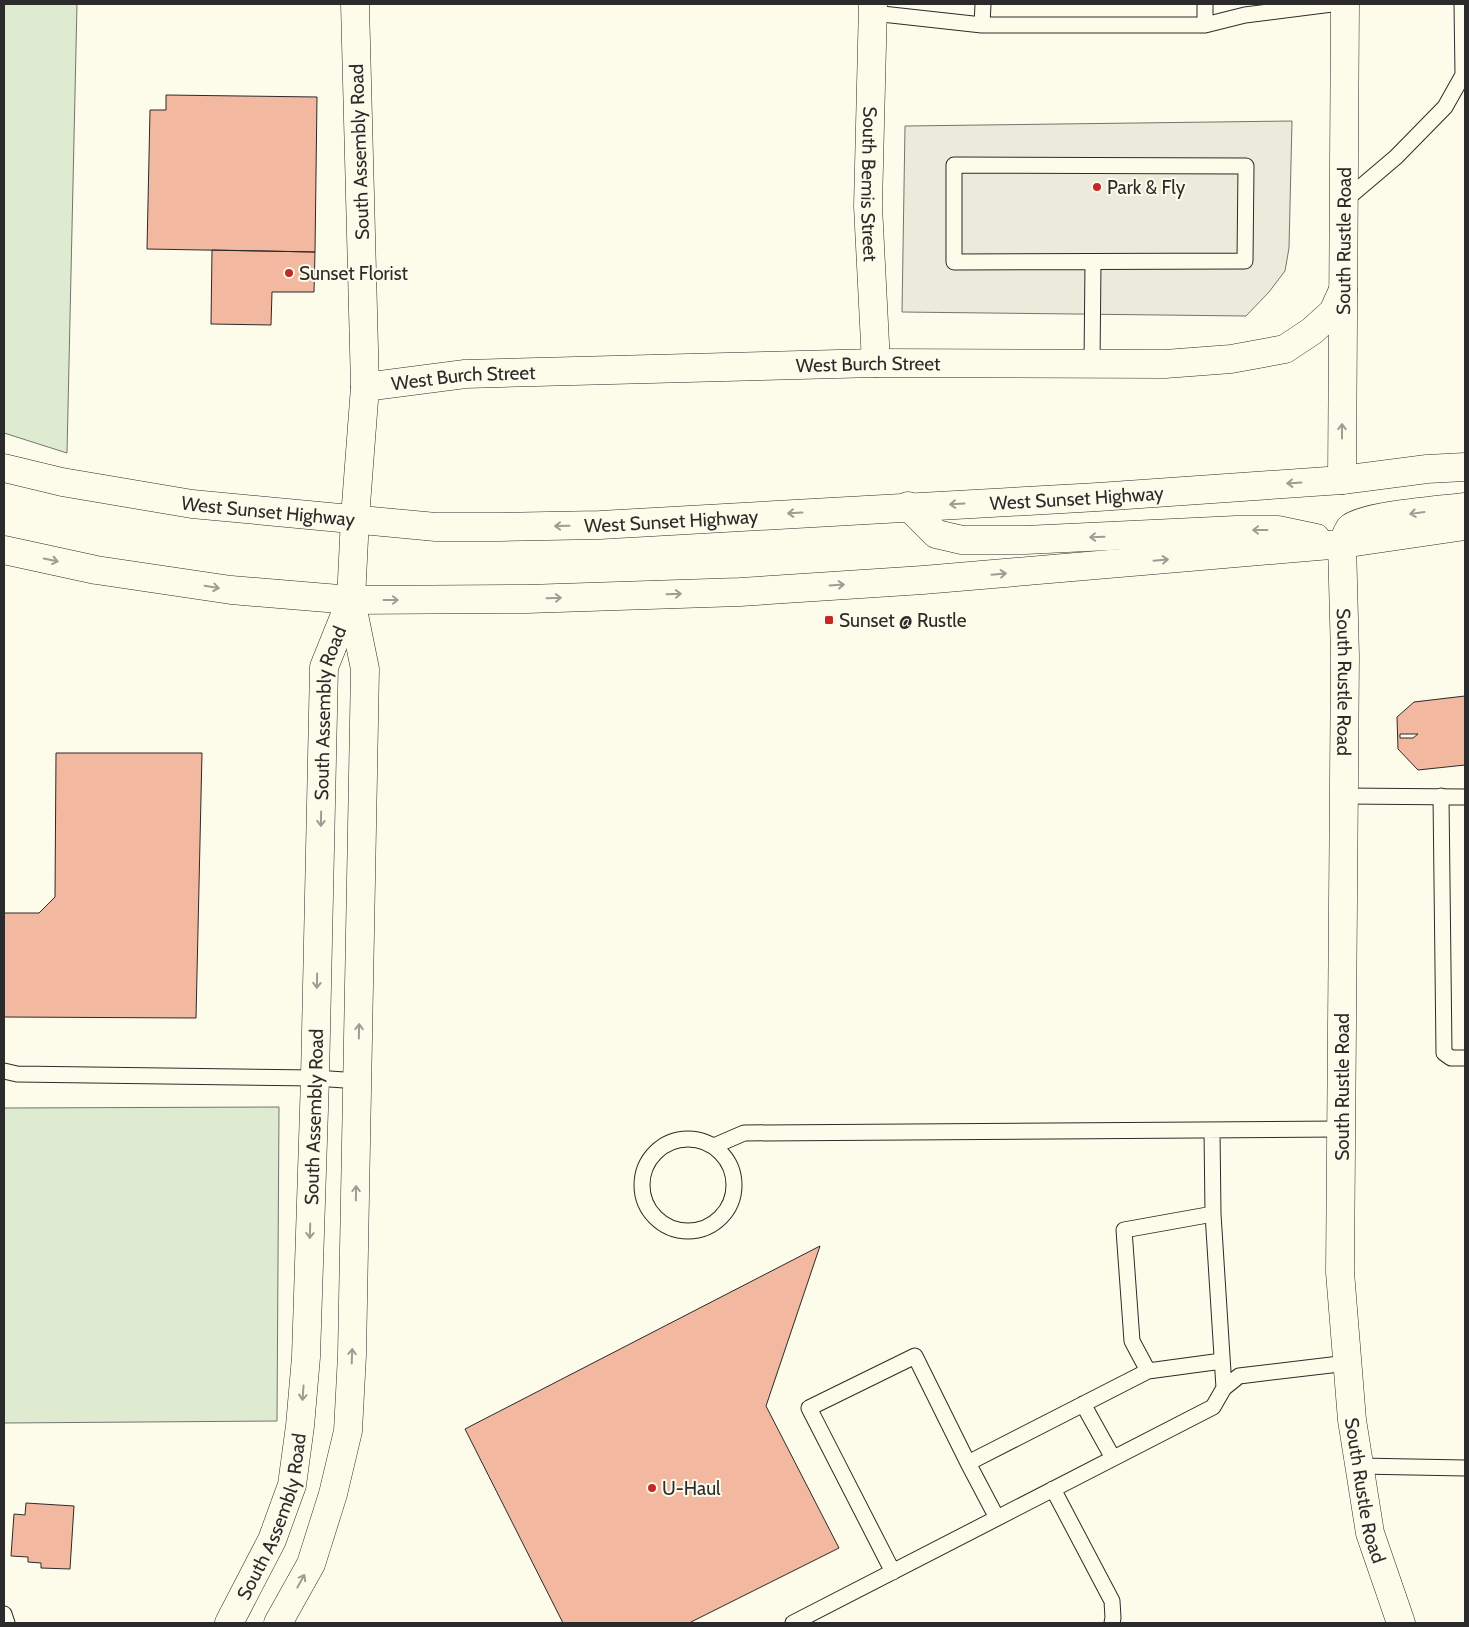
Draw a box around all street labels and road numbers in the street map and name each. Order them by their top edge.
street label: South Assembly Road [345,63,374,240]
street label: South Bemis Street [856,106,882,263]
street label: South Rustle Road [1332,167,1356,315]
street label: West Burch Street [795,352,941,377]
street label: West Burch Street [390,361,536,395]
street label: West Sunset Highway [989,481,1165,515]
street label: West Sunset Highway [179,491,356,531]
street label: West Sunset Highway [584,505,759,537]
street label: South Rustle Road [1332,608,1356,756]
street label: South Assembly Road [310,623,351,800]
street label: South Rustle Road [1331,1013,1354,1161]
street label: South Assembly Road [300,1028,328,1205]
street label: South Rustle Road [1340,1416,1390,1566]
street label: South Assembly Road [232,1432,311,1604]

